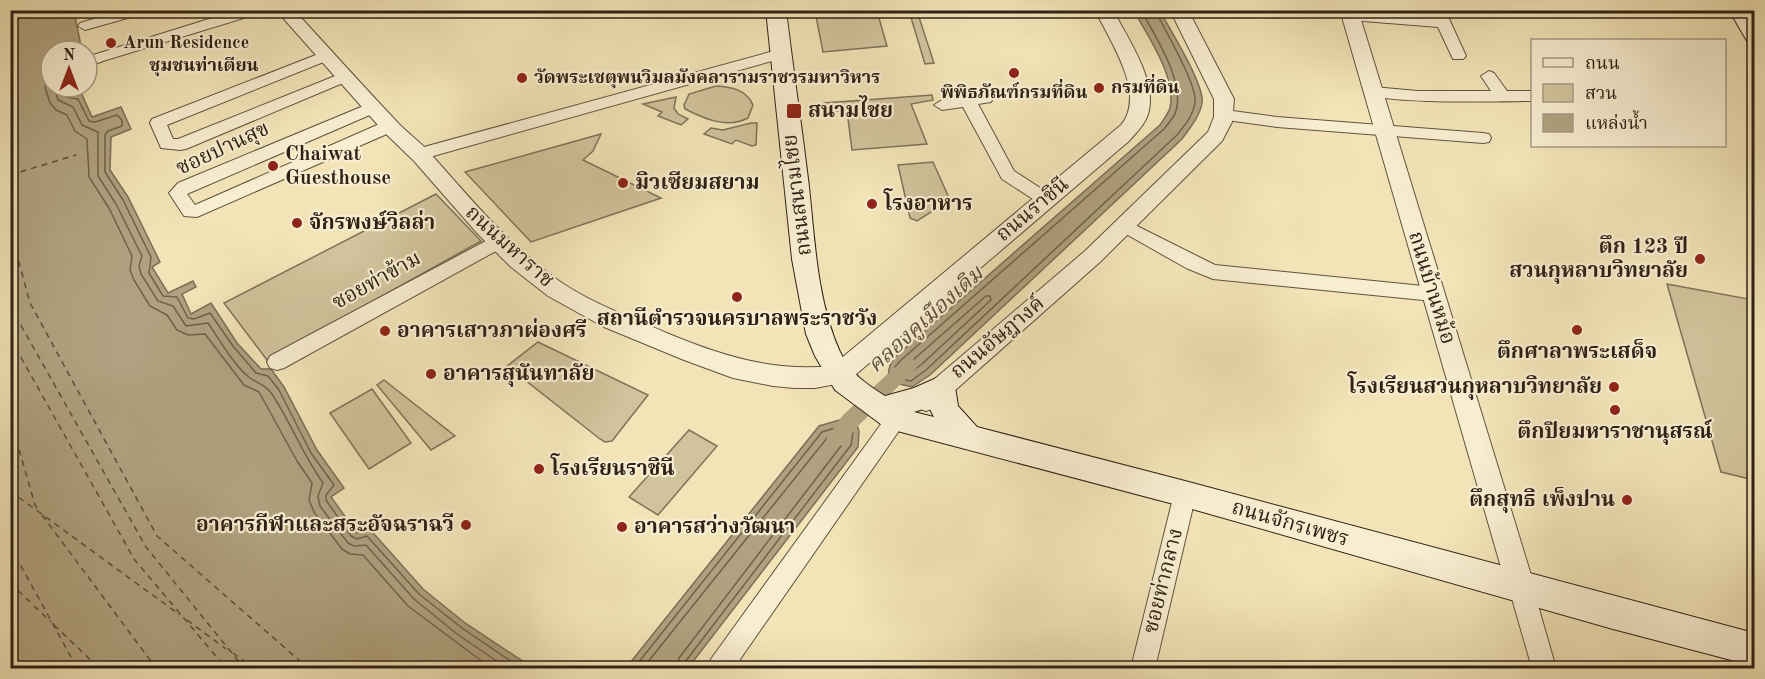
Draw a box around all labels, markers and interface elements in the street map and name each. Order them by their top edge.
place label: Arun Residence [123,34,249,52]
marker: Arun Residence [104,36,118,50]
north arrow [39,39,99,99]
legend [1531,39,1726,147]
text: N [63,48,76,64]
district label: ชุมชนท่าเตียน [149,55,259,77]
text: ถนน [1585,55,1620,73]
marker: พิพิธภัณฑ์กรมที่ดิน [1007,66,1021,80]
place label: วัดพระเชตุพนวิมลมังคลารามราชวรมหาวิหาร [534,68,880,89]
marker: วัดพระเชตุพนวิมลมังคลารามราชวรมหาวิหาร [515,71,529,85]
place label: กรมที่ดิน [1111,73,1180,97]
place label: พิพิธภัณฑ์กรมที่ดิน [940,78,1088,102]
marker: กรมที่ดิน [1092,81,1106,95]
text: สวน [1585,85,1617,103]
place label: สนามไชย [808,95,893,122]
marker: สนามไชย [785,102,803,120]
text: แหล่งน้ำ [1585,109,1648,133]
street label: ซอยปานสุข [173,117,273,181]
street label: ถนนสนามไชย [774,133,816,258]
place label: Chaiwat Guesthouse [285,144,391,189]
marker: Chaiwat Guesthouse [266,159,280,173]
place label: มิวเซียมสยาม [635,170,760,194]
street label: ถนนราชินี [991,171,1073,246]
marker: มิวเซียมสยาม [616,176,630,190]
place label: โรงอาหาร [883,188,973,215]
marker: โรงอาหาร [865,197,879,211]
street label: ถนนมหาราช [461,202,557,292]
place label: จักรพงษ์วิลล่า [309,210,435,234]
marker: จักรพงษ์วิลล่า [290,216,304,230]
street label: ถนนบ้านหม้อ [1404,228,1460,347]
place label: ตึก 123 ปี สวนกุหลาบวิทยาลัย [1509,235,1688,284]
street label: ซอยท่าข้าม [328,246,425,314]
marker: ตึก 123 ปี สวนกุหลาบวิทยาลัย [1693,252,1707,266]
water label: คลองคูเมืองเดิม [864,261,990,379]
marker: สถานีตำรวจนครบาลพระราชวัง [730,290,744,304]
street label: ถนนอัษฎางค์ [945,290,1049,383]
place label: สถานีตำรวจนครบาลพระราชวัง [597,306,877,330]
place label: อาคารเสาวภาผ่องศรี [397,318,587,342]
marker: ตึกศาลาพระเสด็จ [1570,323,1584,337]
marker: อาคารเสาวภาผ่องศรี [378,324,392,338]
place label: ตึกศาลาพระเสด็จ [1497,339,1657,363]
place label: อาคารสุนันทาลัย [443,363,595,387]
marker: อาคารสุนันทาลัย [424,367,438,381]
place label: โรงเรียนสวนกุหลาบวิทยาลัย [1347,371,1602,400]
marker: โรงเรียนสวนกุหลาบวิทยาลัย [1607,380,1621,394]
marker: ตึกปิยมหาราชานุสรณ์ [1608,403,1622,417]
place label: ตึกปิยมหาราชานุสรณ์ [1517,419,1713,445]
place label: โรงเรียนราชินี [550,453,675,480]
marker: โรงเรียนราชินี [532,462,546,476]
place label: ตึกสุทธิ เพ็งปาน [1469,487,1615,513]
marker: ตึกสุทธิ เพ็งปาน [1620,493,1634,507]
street label: ถนนจักรเพชร [1229,496,1351,551]
place label: อาคารกีฬาและสระอัจฉราฉวี [196,512,454,536]
place label: อาคารสว่างวัฒนา [634,514,795,538]
marker: อาคารกีฬาและสระอัจฉราฉวี [459,518,473,532]
marker: อาคารสว่างวัฒนา [615,520,629,534]
street label: ซอยท่ากลาง [1138,525,1187,636]

